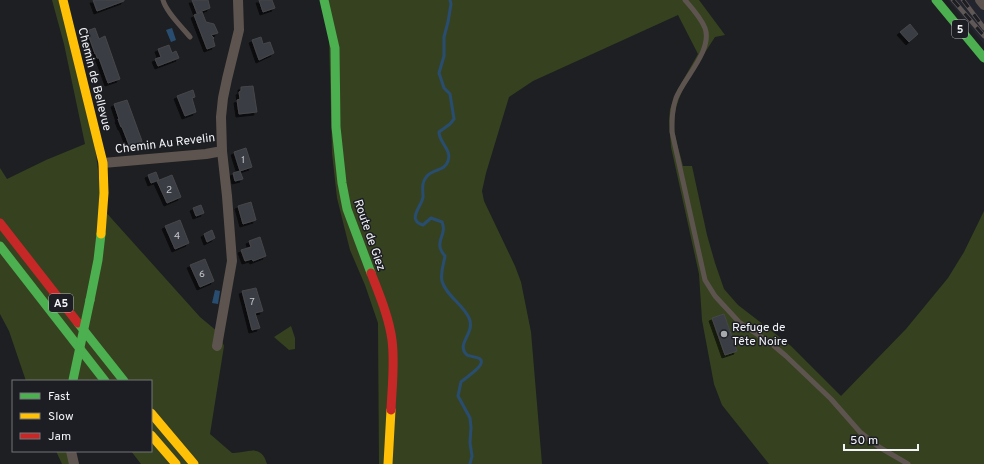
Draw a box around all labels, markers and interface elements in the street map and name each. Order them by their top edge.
road number: 5 [952,20,968,38]
street label: Chemin de Bellevue [73,26,115,133]
street label: Chemin Au Revelin [114,130,216,158]
house number: 1 [241,154,245,167]
house number: 2 [166,184,172,197]
street label: Route de Giez [349,197,389,273]
house number: 4 [174,230,180,243]
house number: 6 [199,268,205,281]
road number: A5 [49,294,73,312]
house number: 7 [249,296,255,309]
place label: Refuge de Tête Noire [732,320,788,350]
marker: Refuge de Tête Noire [719,329,729,339]
legend [12,380,152,452]
text: Fast [48,389,70,405]
text: Slow [48,409,74,425]
scale bar [844,426,918,452]
text: Jam [48,429,71,445]
text: 50 m [850,433,878,449]

